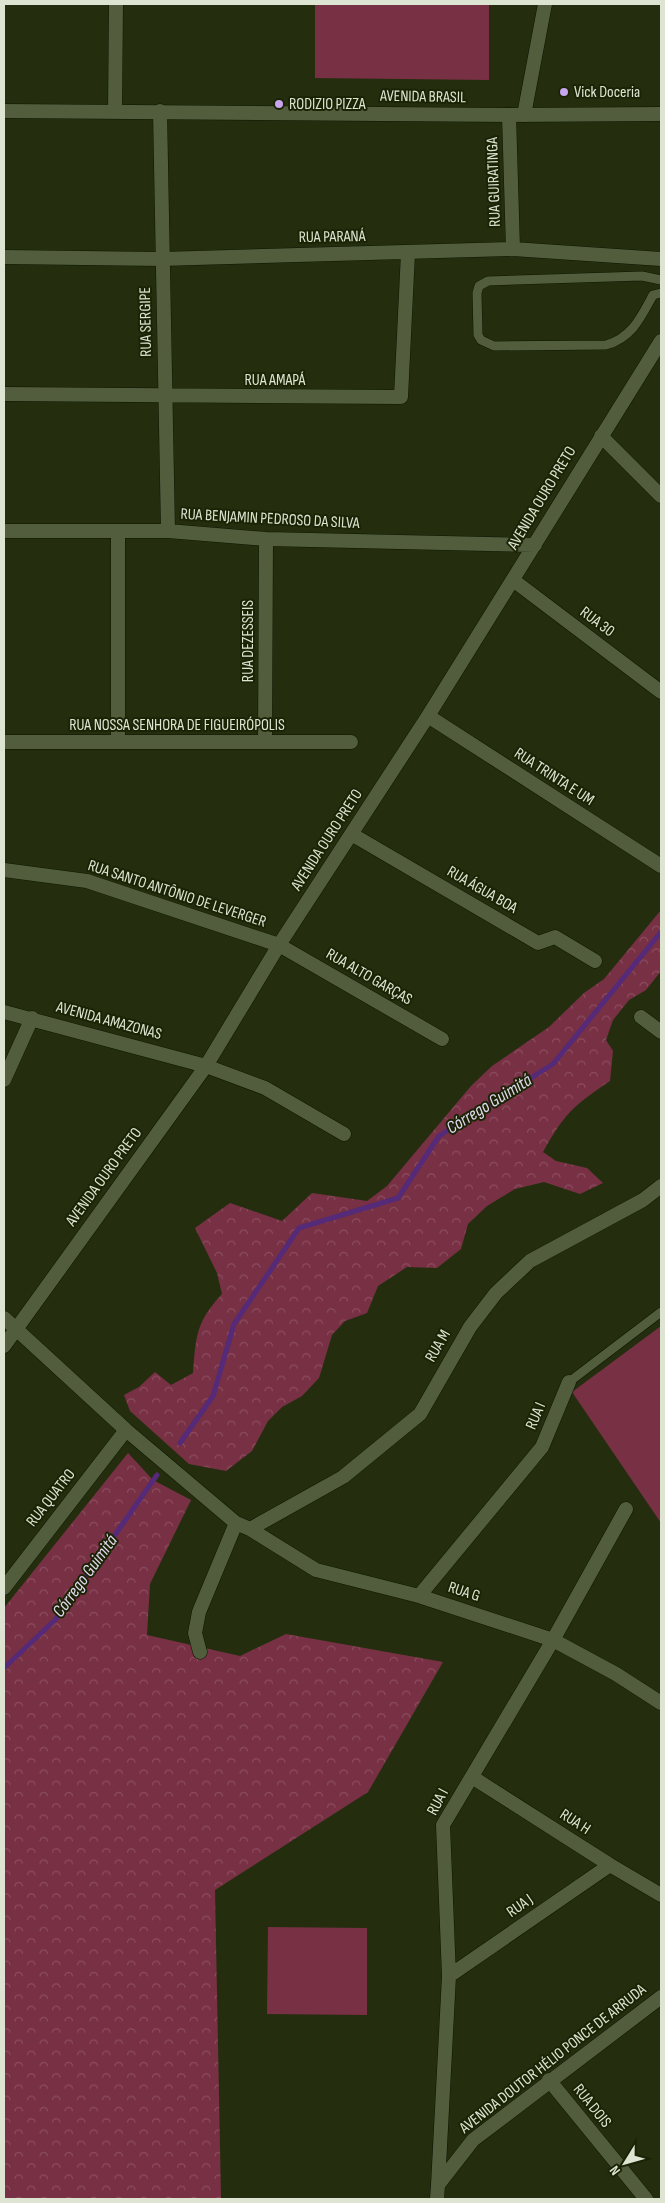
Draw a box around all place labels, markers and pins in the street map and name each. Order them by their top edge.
place label: Vick Doceria [574,83,640,102]
marker: Vick Doceria [558,86,570,98]
place label: RODIZIO PIZZA [289,95,366,114]
marker: RODIZIO PIZZA [273,98,285,110]

